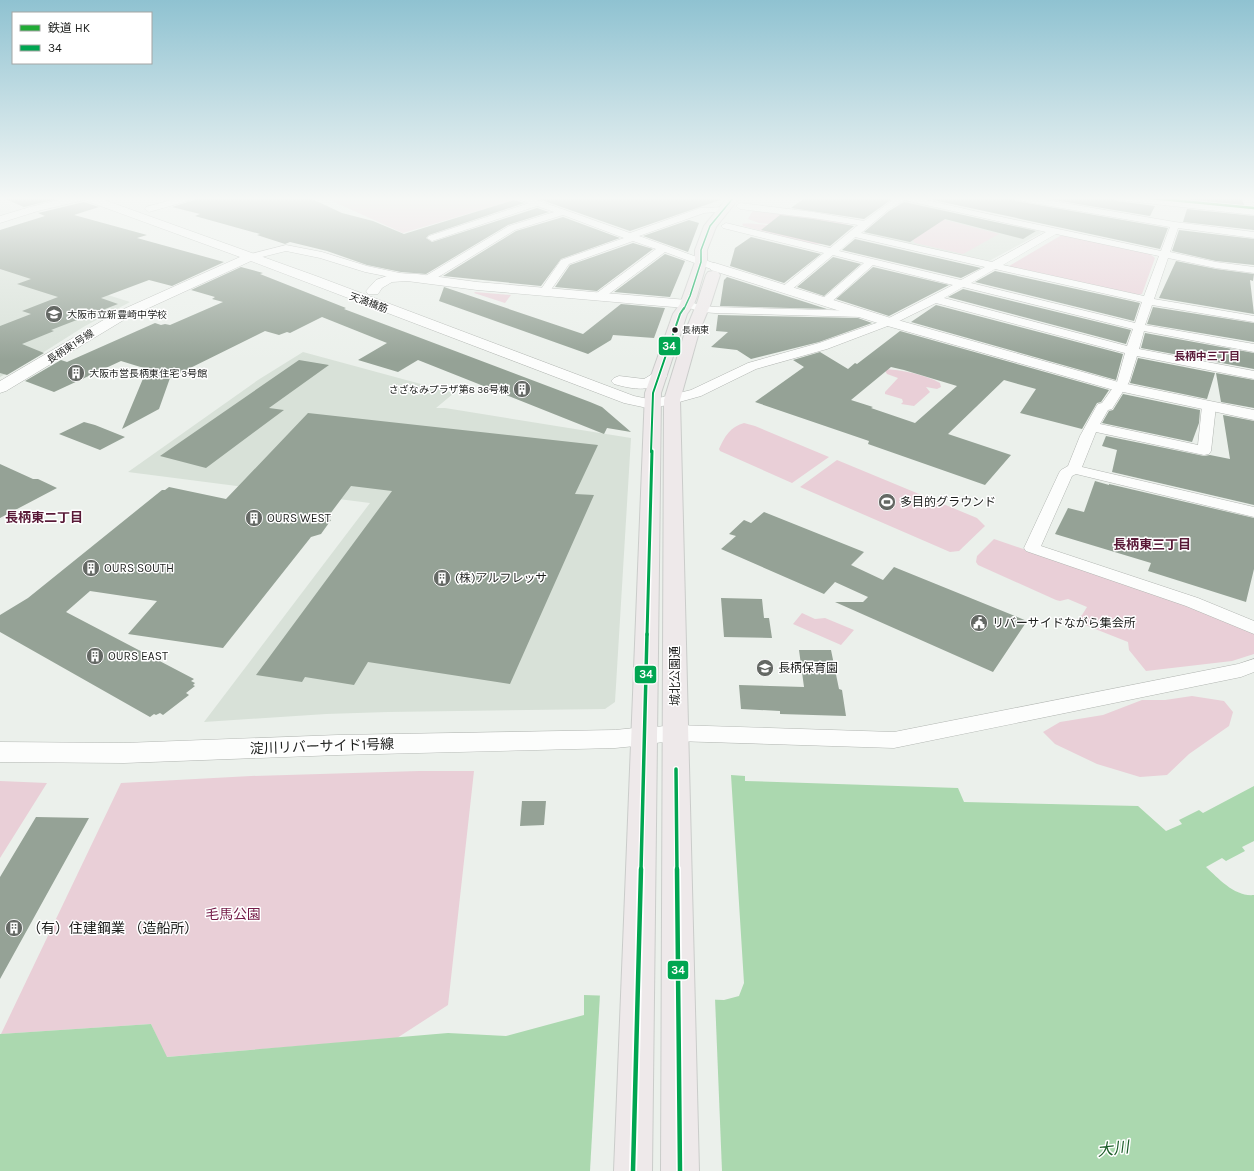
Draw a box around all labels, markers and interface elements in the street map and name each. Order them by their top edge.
legend [12,12,152,64]
text: 鉄道 HK [48,21,91,35]
text: 34 [48,41,62,55]
street label: 天満橋筋 [348,290,390,315]
school or university icon: 大阪市立新豊崎中学校 [44,304,64,324]
place label: 大阪市立新豊崎中学校 [67,309,167,321]
marker: 長柄東 [670,325,680,335]
place label: 長柄東 [682,325,709,335]
street label: 長柄東1号線 [45,327,96,366]
line badge: 34 [658,336,681,356]
text: 34 [662,340,676,353]
district label: 長柄中三丁目 [1174,350,1240,363]
building icon: 大阪市営長柄東住宅 3号館 [66,363,86,383]
place label: 大阪市営長柄東住宅 3号館 [89,368,207,380]
building icon: さざなみプラザ第8 36号棟 [512,379,532,399]
place label: さざなみプラザ第8 36号棟 [389,384,509,396]
sports icon: 多目的グラウンド [877,492,897,512]
place label: 多目的グラウンド [900,495,996,509]
building icon: OURS WEST [244,508,264,528]
district label: 長柄東二丁目 [5,510,83,525]
place label: OURS WEST [267,511,331,525]
district label: 長柄東三丁目 [1113,537,1191,552]
building icon: OURS SOUTH [81,558,101,578]
place label: OURS SOUTH [104,561,174,575]
building icon: (株)アルフレッサ [432,568,452,588]
place label: (株)アルフレッサ [455,571,547,585]
public building icon: リバーサイドながら集会所 [969,613,989,633]
place label: リバーサイドながら集会所 [992,616,1136,630]
building icon: OURS EAST [85,646,105,666]
street label: 城北公園通 [668,646,682,706]
place label: OURS EAST [108,649,168,663]
school or university icon: 長柄保育園 [755,658,775,678]
place label: 長柄保育園 [778,661,838,675]
line badge: 34 [634,665,657,684]
text: 34 [639,668,653,681]
street label: 淀川リバーサイド1号線 [250,735,394,758]
park label: 毛馬公園 [205,906,261,923]
building icon: （有）住建鋼業 （造船所） [4,918,24,938]
place label: （有）住建鋼業 （造船所） [27,920,198,937]
line badge: 34 [667,960,689,980]
text: 34 [671,964,685,977]
water label: 大川 [1096,1137,1132,1160]

